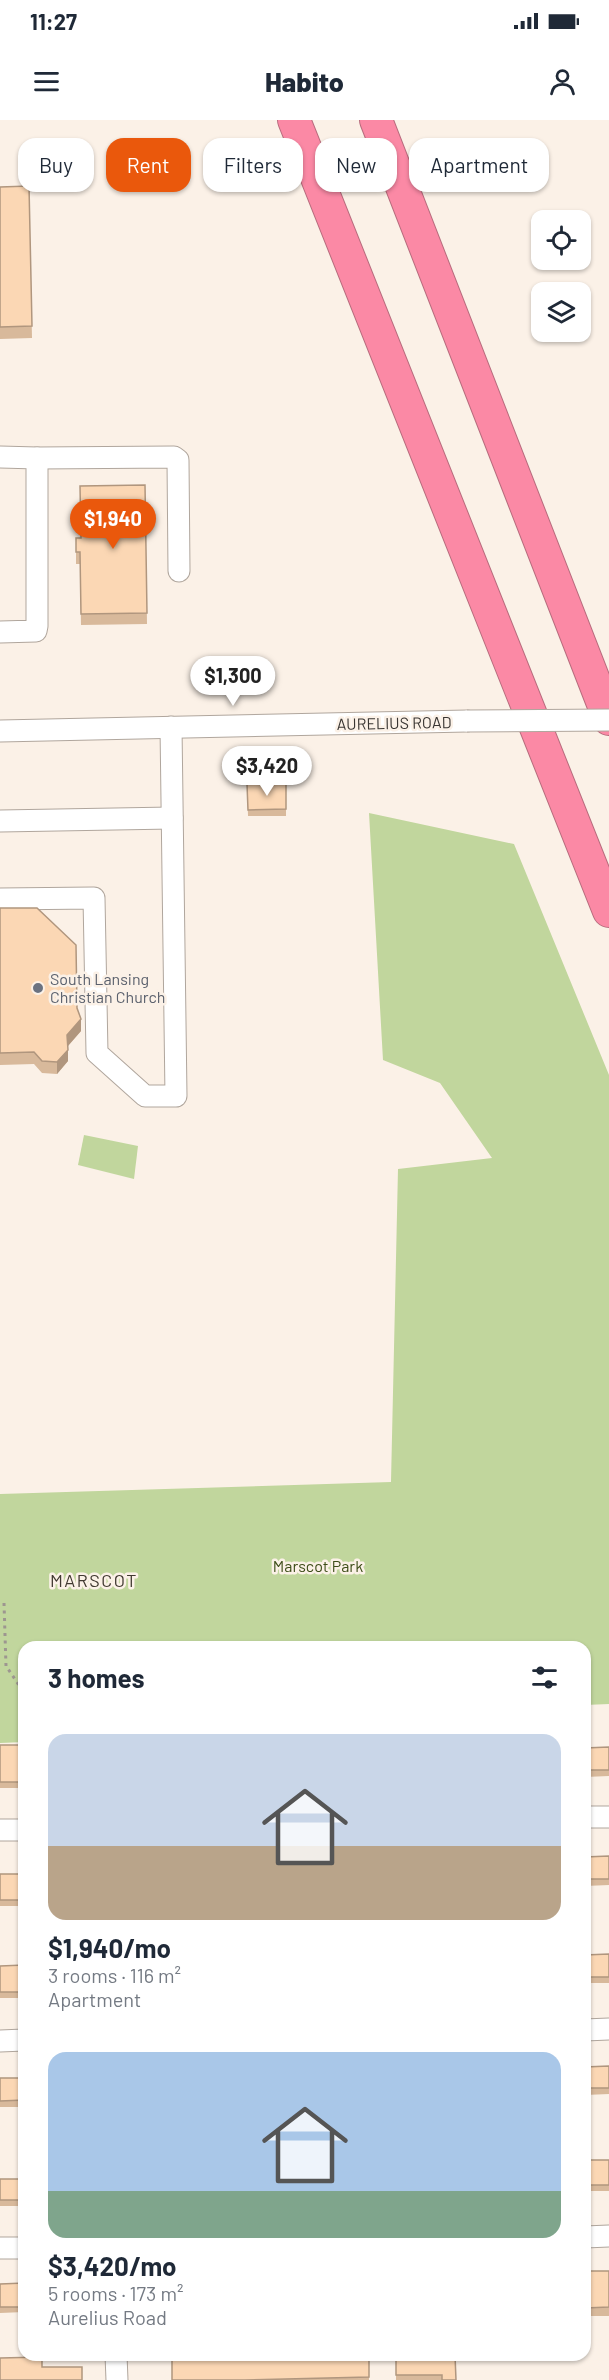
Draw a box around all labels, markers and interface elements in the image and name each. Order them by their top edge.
text: 11:27 [30,8,77,34]
icon: menu [30,65,63,98]
text: Habito [265,65,344,97]
icon: person [546,65,579,98]
chip: Buy [18,138,94,192]
chip: Rent [106,138,191,192]
chip: Filters [203,138,303,192]
chip: New [315,138,397,192]
chip: Apartment [409,138,549,192]
map controls [531,210,591,342]
button: locate [531,210,591,270]
button: layers [531,282,591,342]
pin: $1,940 [64,499,162,550]
text: $1,940 [84,506,142,530]
pin: $1,300 [184,656,282,707]
text: $1,300 [204,663,262,687]
street label: AURELIUS ROAD [336,712,452,733]
pin: $3,420 [218,746,316,797]
text: $3,420 [236,753,298,777]
place label: South Lansing Christian Church [50,969,165,1006]
marker: South Lansing Christian Church [31,981,45,995]
park label: Marscot Park [273,1556,363,1575]
district label: MARSCOT [50,1569,138,1591]
icon: filters [528,1661,561,1694]
text: 3 homes [48,1662,145,1693]
icon: home [251,1773,359,1881]
text: $1,940/mo [48,1932,171,1963]
text: 3 rooms · 116 m² [48,1963,181,1987]
text: Apartment [48,1987,141,2011]
icon: home [251,2091,359,2199]
text: $3,420/mo [48,2250,177,2281]
text: 5 rooms · 173 m² [48,2281,183,2305]
text: Aurelius Road [48,2305,167,2329]

